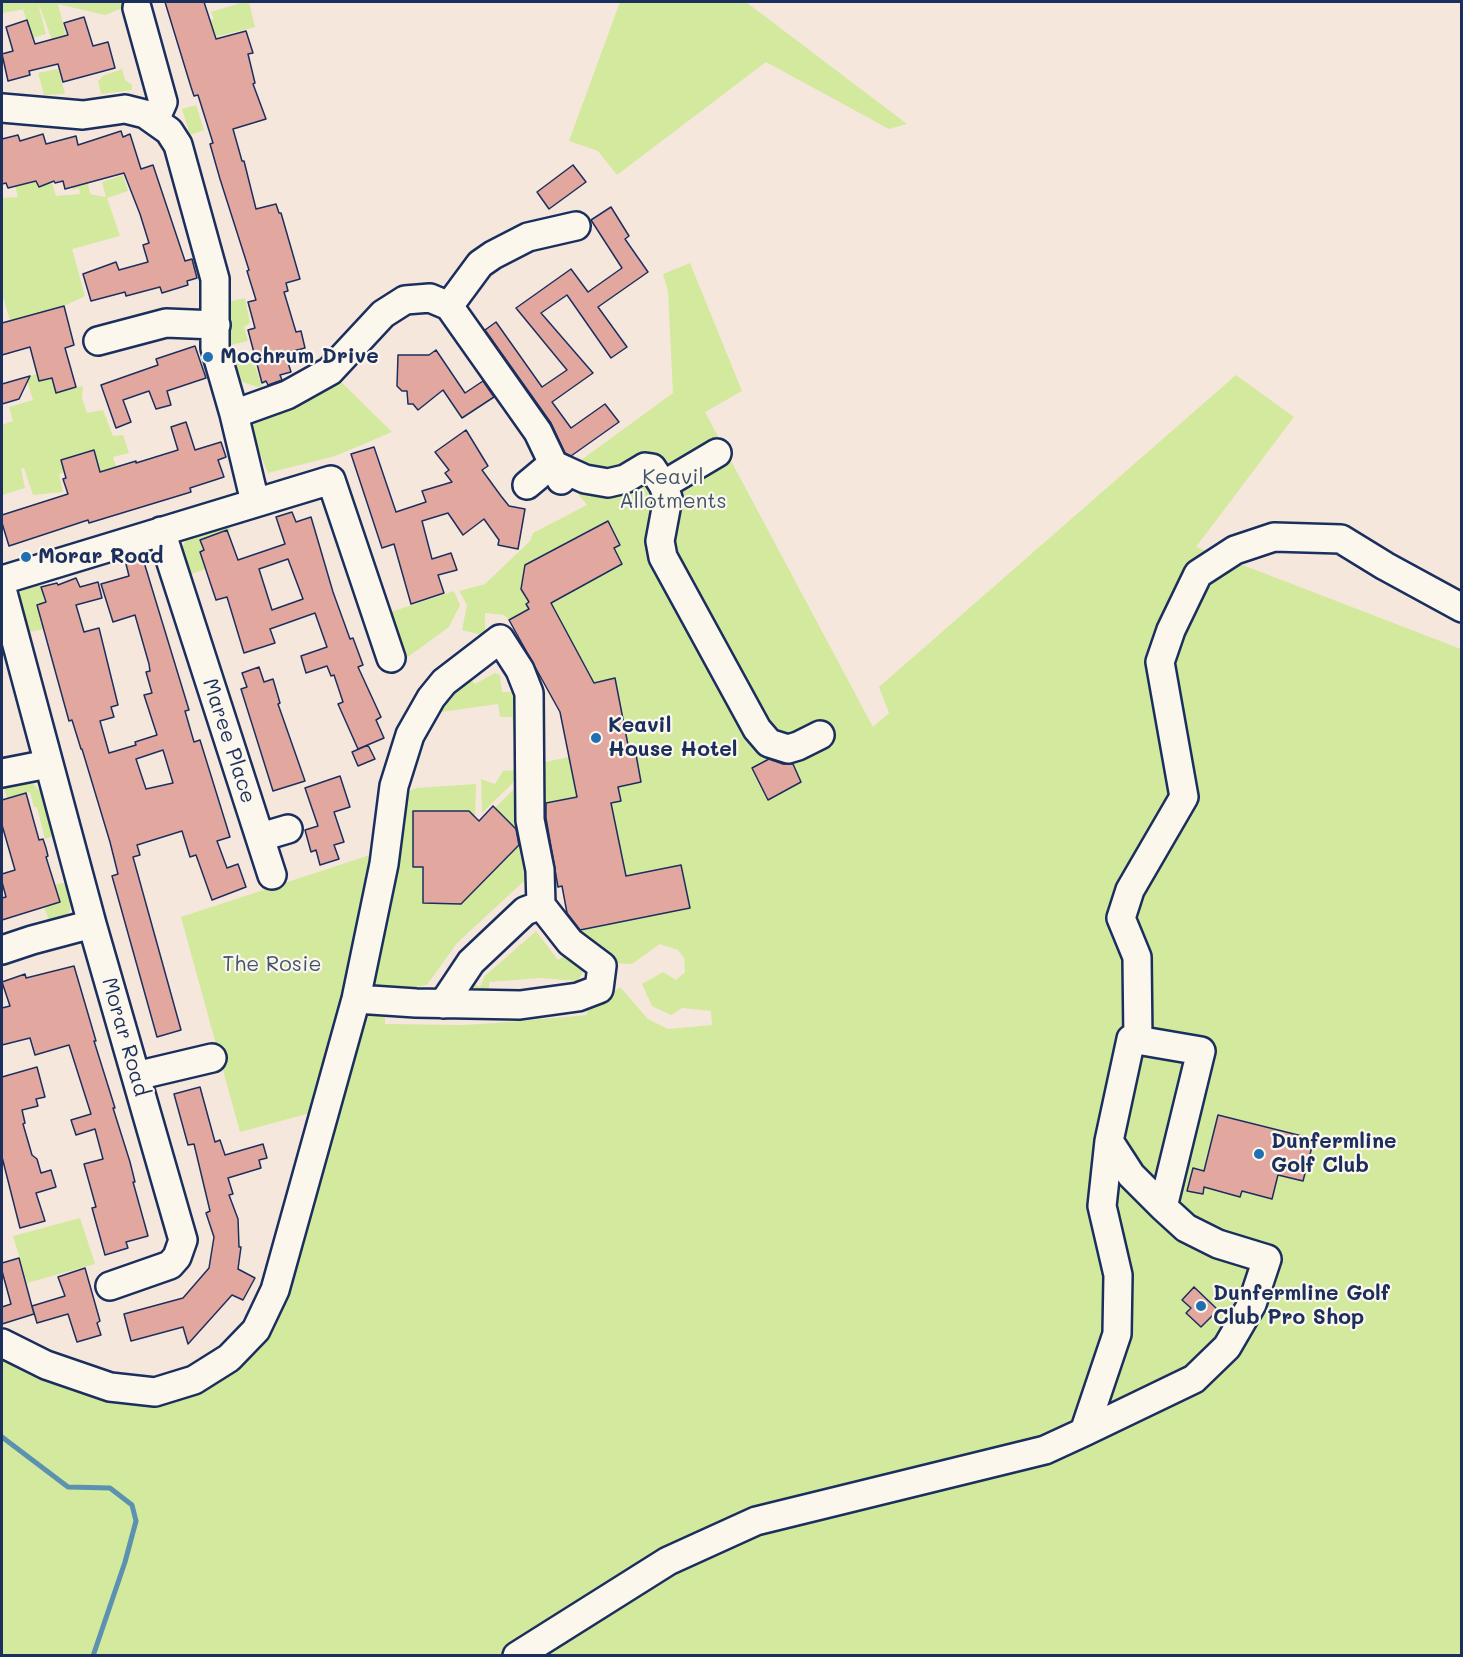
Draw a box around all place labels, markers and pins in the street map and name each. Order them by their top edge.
place label: Mochrum Drive [220,344,379,370]
marker: Mochrum Drive [201,350,215,364]
place label: Morar Road [38,544,164,570]
marker: Morar Road [19,550,33,564]
place label: Keavil House Hotel [608,713,738,763]
marker: Keavil House Hotel [589,731,603,745]
place label: Dunfermline Golf Club [1271,1129,1397,1179]
marker: Dunfermline Golf Club [1252,1147,1266,1161]
place label: Dunfermline Golf Club Pro Shop [1213,1281,1390,1331]
marker: Dunfermline Golf Club Pro Shop [1194,1299,1208,1313]

